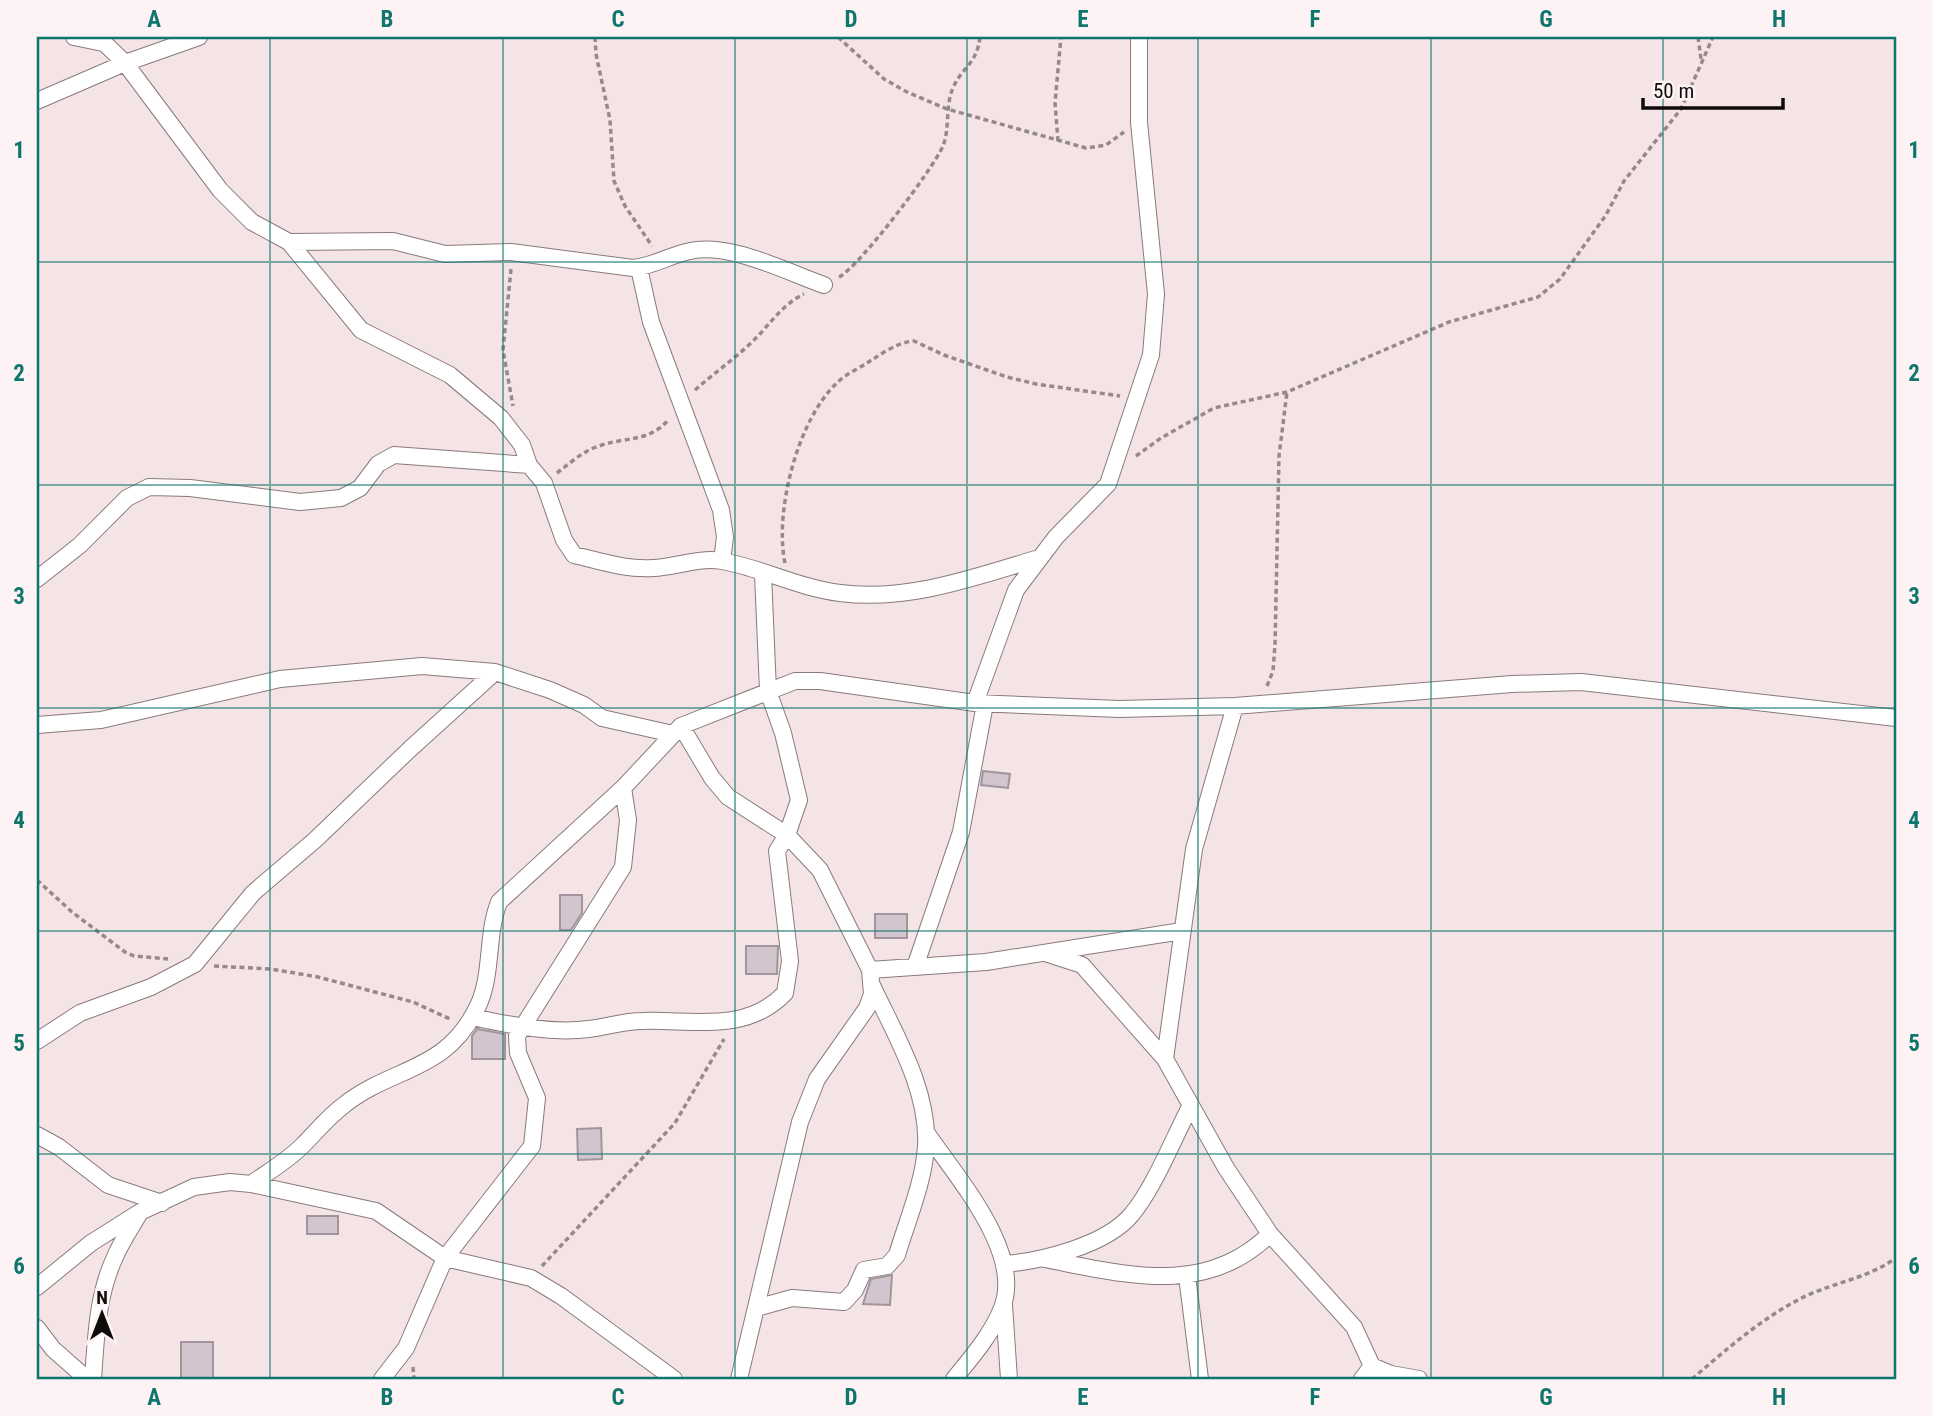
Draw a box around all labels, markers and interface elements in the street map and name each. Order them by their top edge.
text: A [147,6,161,33]
text: B [381,6,393,33]
text: C [611,6,625,33]
text: D [845,6,858,33]
text: E [1077,6,1089,33]
text: F [1310,6,1321,33]
text: G [1539,6,1553,33]
text: H [1772,6,1786,33]
scale bar [1643,66,1783,110]
text: 50 m [1653,79,1694,103]
text: 1 [13,137,25,164]
text: 1 [1908,137,1920,164]
text: 2 [13,360,25,387]
text: 2 [1908,360,1920,387]
text: 3 [13,583,25,610]
text: 3 [1908,583,1920,610]
text: 4 [13,807,25,834]
text: 4 [1908,807,1920,834]
text: 5 [13,1030,25,1057]
text: 5 [1908,1030,1920,1057]
text: 6 [13,1253,25,1280]
text: 6 [1908,1253,1920,1280]
north arrow [66,1280,136,1350]
text: N [96,1286,108,1309]
text: A [147,1384,161,1411]
text: B [381,1384,393,1411]
text: C [611,1384,625,1411]
text: D [845,1384,858,1411]
text: E [1077,1384,1089,1411]
text: F [1310,1384,1321,1411]
text: G [1539,1384,1553,1411]
text: H [1772,1384,1786,1411]

